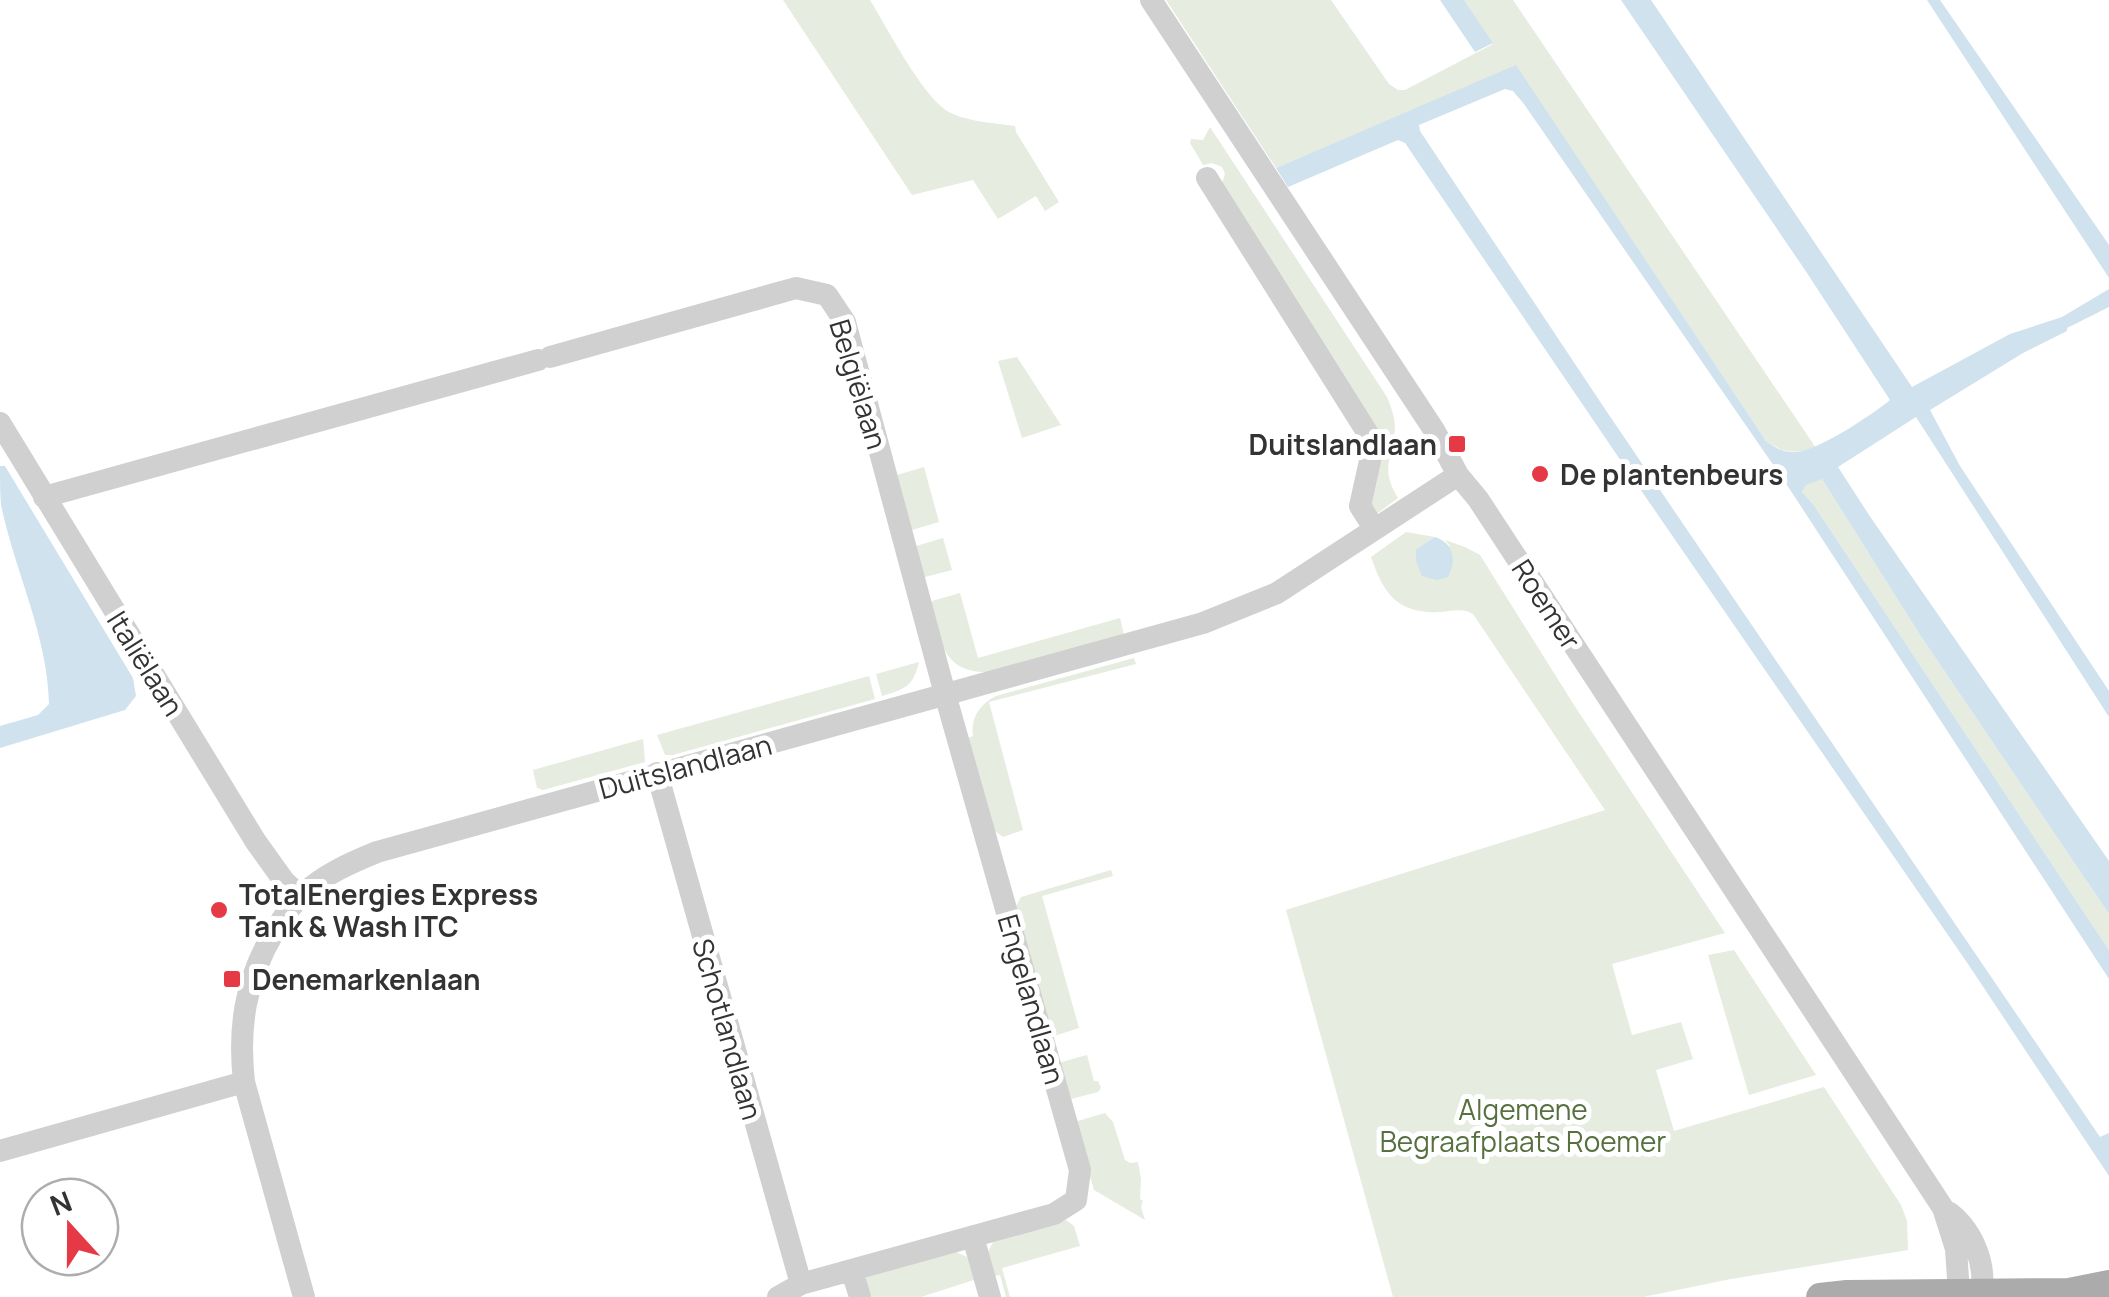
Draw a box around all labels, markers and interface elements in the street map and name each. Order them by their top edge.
street label: Belgiëlaan [821,314,897,454]
place label: Duitslandlaan [1249,425,1437,463]
marker: Duitslandlaan [1446,433,1468,455]
place label: De plantenbeurs [1560,455,1784,493]
marker: De plantenbeurs [1529,463,1551,485]
street label: Roemer [1504,552,1590,656]
street label: Italiëlaan [99,603,193,723]
street label: Duitslandlaan [594,725,776,807]
place label: TotalEnergies Express Tank & Wash ITC [239,875,538,945]
marker: TotalEnergies Express Tank & Wash ITC [208,899,230,921]
street label: Engelandlaan [990,910,1074,1088]
street label: Schotlandlaan [684,934,772,1124]
place label: Denemarkenlaan [252,960,481,998]
marker: Denemarkenlaan [221,968,243,990]
park label: Algemene Begraafplaats Roemer [1380,1090,1666,1160]
north arrow [20,1177,120,1277]
text: N [44,1181,77,1224]

